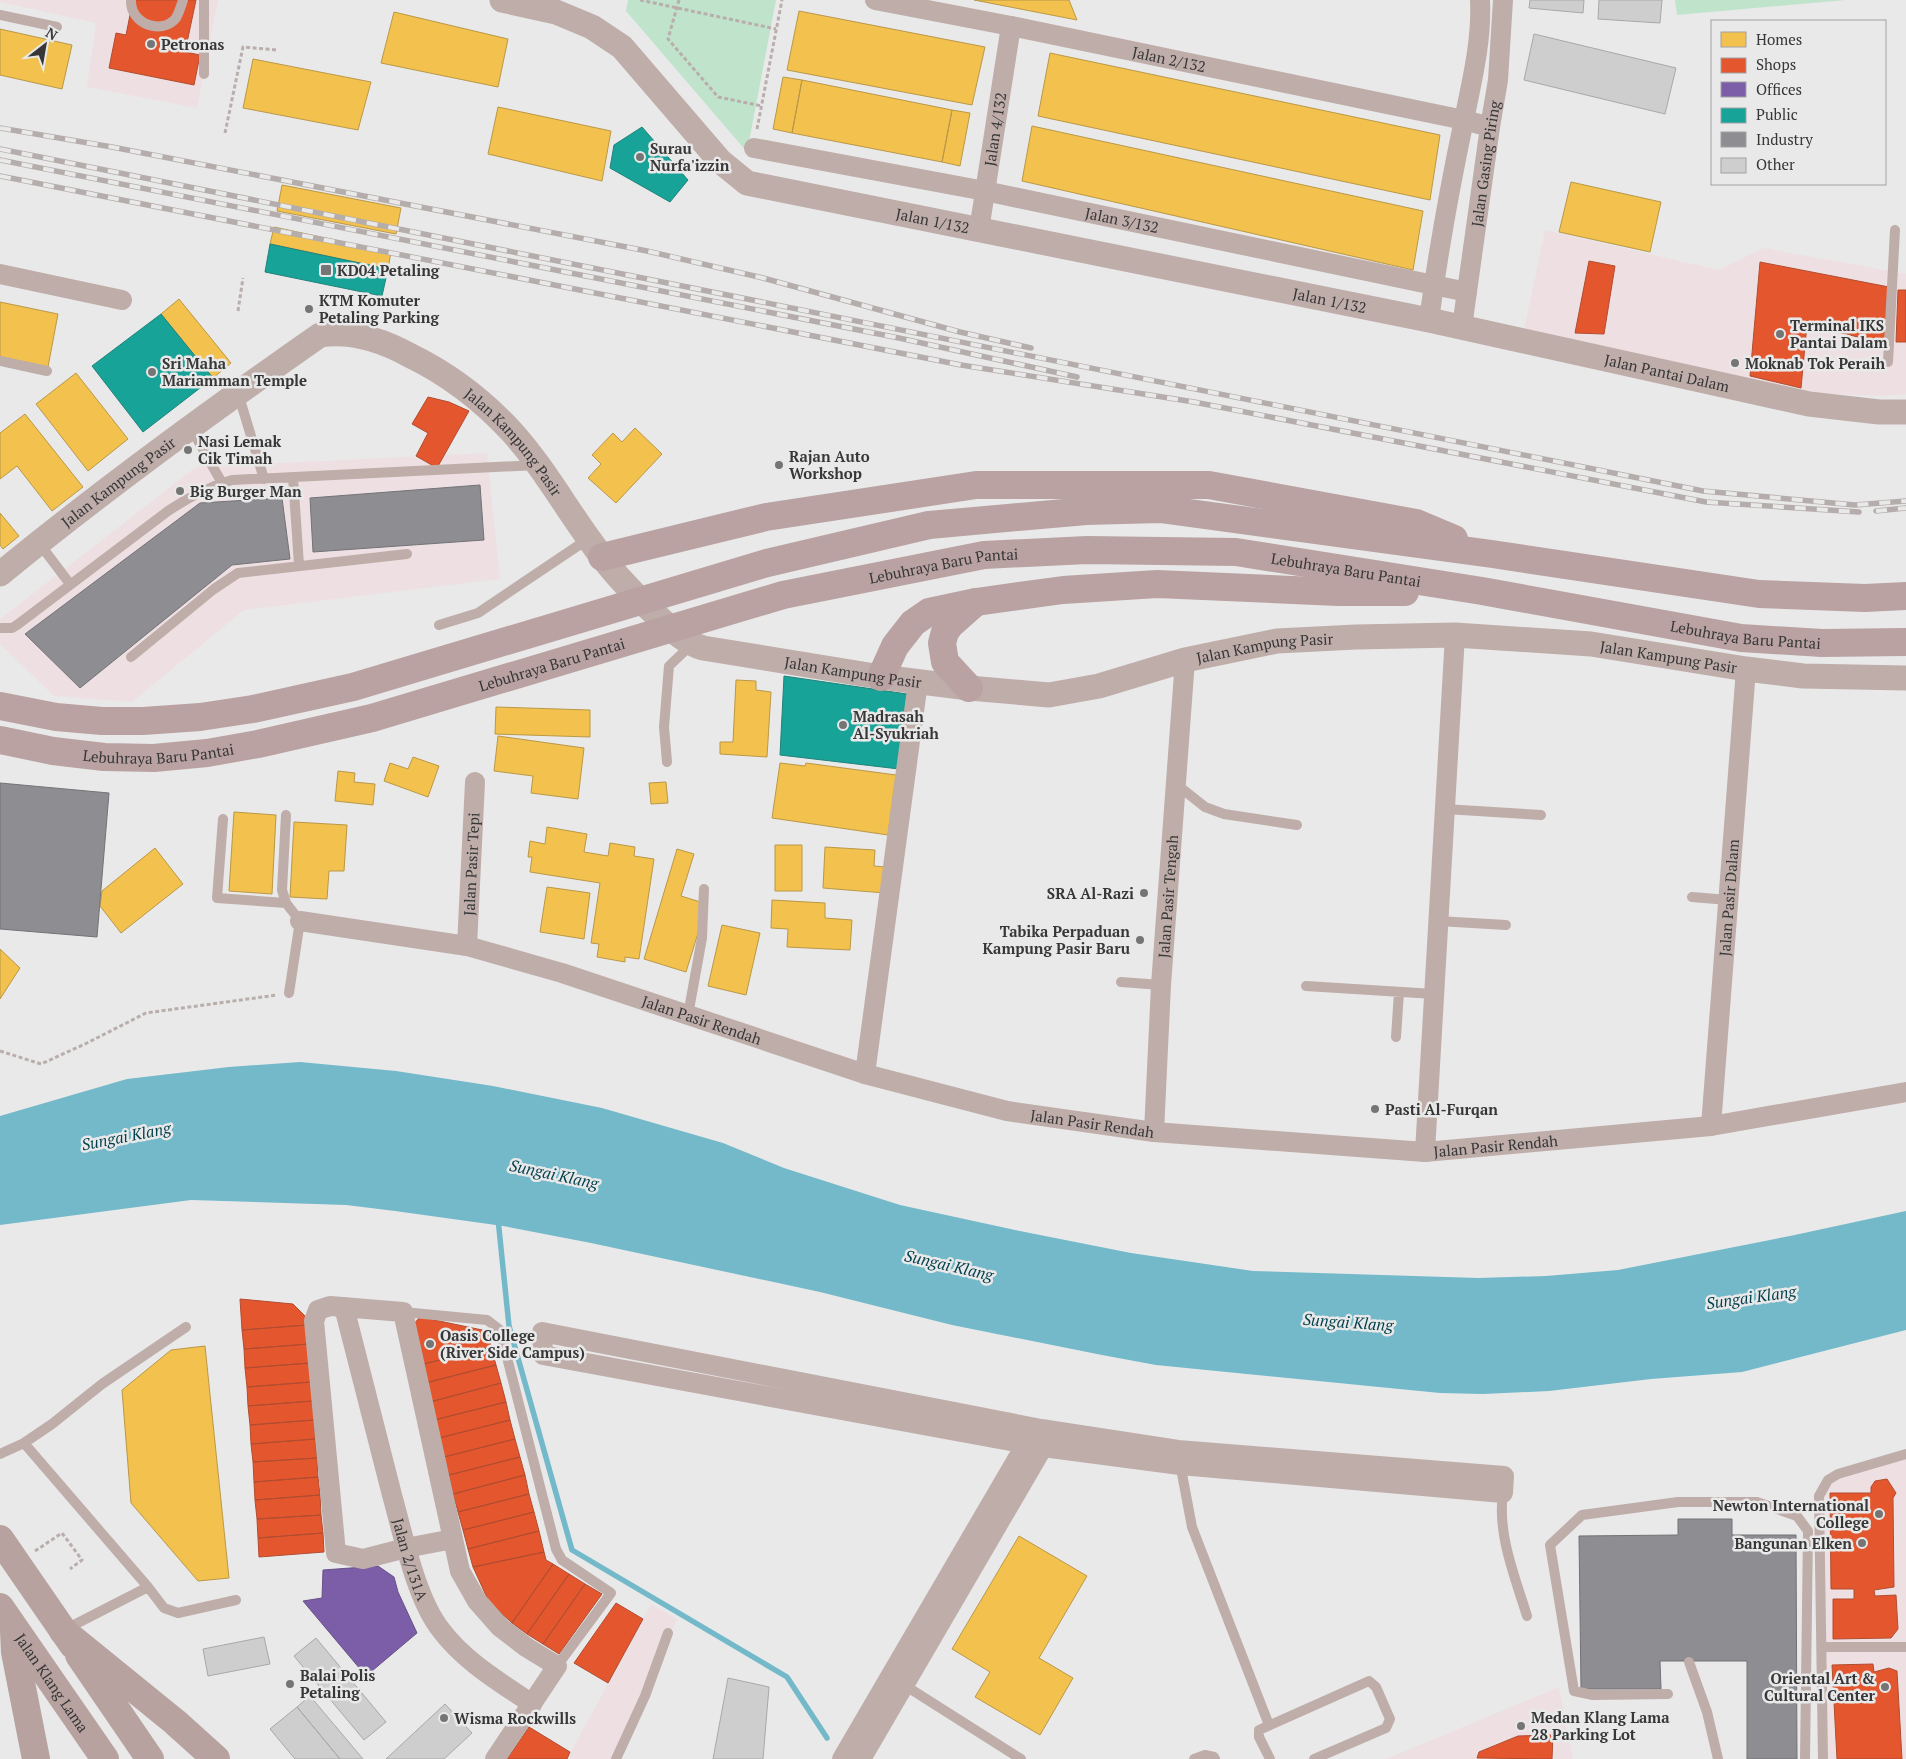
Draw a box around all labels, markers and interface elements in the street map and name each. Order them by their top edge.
north arrow [20,20,70,70]
legend [1711,20,1886,185]
text: N [43,23,62,45]
text: Homes [1756,29,1802,49]
place label: Petronas [161,34,225,54]
marker: Petronas [145,38,157,50]
street label: Jalan 2/132 [1131,41,1208,76]
text: Shops [1756,54,1796,74]
text: Offices [1756,79,1802,99]
street label: Jalan 4/132 [979,91,1010,168]
street label: Jalan Gasing Piring [1466,98,1505,228]
text: Public [1756,104,1798,124]
text: Industry [1756,129,1813,149]
place label: Surau Nurfa'izzin [650,138,730,175]
marker: Surau Nurfa'izzin [634,151,646,163]
text: Other [1756,154,1795,174]
street label: Jalan 3/132 [1084,202,1161,237]
street label: Jalan 1/132 [894,203,971,237]
place label: KD04 Petaling [337,260,440,280]
marker: KD04 Petaling [319,263,333,277]
street label: Jalan 1/132 [1291,283,1368,317]
place label: KTM Komuter Petaling Parking [319,290,439,327]
marker: KTM Komuter Petaling Parking [303,303,315,315]
place label: Terminal IKS Pantai Dalam [1790,315,1888,352]
marker: Terminal IKS Pantai Dalam [1774,328,1786,340]
street label: Jalan Pantai Dalam [1603,349,1731,396]
place label: Sri Maha Mariamman Temple [162,353,307,390]
place label: Moknab Tok Peraih [1745,353,1885,373]
marker: Moknab Tok Peraih [1729,357,1741,369]
marker: Sri Maha Mariamman Temple [146,366,158,378]
street label: Jalan Kampung Pasir [461,383,567,500]
place label: Nasi Lemak Cik Timah [198,431,282,468]
street label: Jalan Kampung Pasir [57,432,180,531]
marker: Nasi Lemak Cik Timah [182,444,194,456]
place label: Rajan Auto Workshop [789,446,870,483]
marker: Rajan Auto Workshop [773,459,785,471]
place label: Big Burger Man [190,481,302,501]
marker: Big Burger Man [174,485,186,497]
street label: Lebuhraya Baru Pantai [867,543,1019,588]
street label: Lebuhraya Baru Pantai [1270,548,1423,591]
street label: Lebuhraya Baru Pantai [1669,615,1821,653]
street label: Jalan Kampung Pasir [1194,628,1334,667]
street label: Lebuhraya Baru Pantai [476,633,627,696]
street label: Jalan Kampung Pasir [1599,636,1739,677]
street label: Jalan Kampung Pasir [783,651,923,692]
place label: Madrasah Al-Syukriah [853,706,939,743]
marker: Madrasah Al-Syukriah [837,719,849,731]
street label: Lebuhraya Baru Pantai [82,738,235,768]
street label: Jalan Pasir Tepi [458,812,483,916]
street label: Jalan Pasir Tengah [1153,834,1182,959]
street label: Jalan Pasir Dalam [1714,838,1743,957]
place label: SRA Al-Razi [1047,883,1134,903]
marker: SRA Al-Razi [1138,887,1150,899]
place label: Tabika Perpaduan Kampung Pasir Baru [982,921,1131,958]
marker: Tabika Perpaduan Kampung Pasir Baru [1134,934,1146,946]
street label: Jalan Pasir Rendah [639,990,764,1049]
place label: Pasti Al-Furqan [1385,1099,1498,1119]
marker: Pasti Al-Furqan [1369,1103,1381,1115]
street label: Jalan Pasir Rendah [1029,1104,1156,1142]
water label: Sungai Klang [79,1116,174,1155]
street label: Jalan Pasir Rendah [1433,1130,1559,1161]
water label: Sungai Klang [507,1154,602,1194]
water label: Sungai Klang [902,1244,997,1286]
water label: Sungai Klang [1705,1280,1798,1314]
water label: Sungai Klang [1302,1308,1395,1336]
place label: Oasis College (River Side Campus) [440,1325,585,1362]
marker: Oasis College (River Side Campus) [424,1338,436,1350]
place label: Newton International College [1713,1495,1869,1532]
marker: Newton International College [1873,1508,1885,1520]
street label: Jalan 2/131A [389,1516,433,1604]
place label: Bangunan Elken [1734,1533,1852,1553]
marker: Bangunan Elken [1856,1537,1868,1549]
street label: Jalan Klang Lama [11,1629,94,1736]
place label: Balai Polis Petaling [300,1665,375,1702]
place label: Oriental Art & Cultural Center [1764,1668,1876,1705]
marker: Balai Polis Petaling [284,1678,296,1690]
marker: Oriental Art & Cultural Center [1879,1681,1891,1693]
place label: Medan Klang Lama 28 Parking Lot [1531,1707,1670,1744]
place label: Wisma Rockwills [454,1708,576,1728]
marker: Wisma Rockwills [438,1712,450,1724]
marker: Medan Klang Lama 28 Parking Lot [1515,1720,1527,1732]

